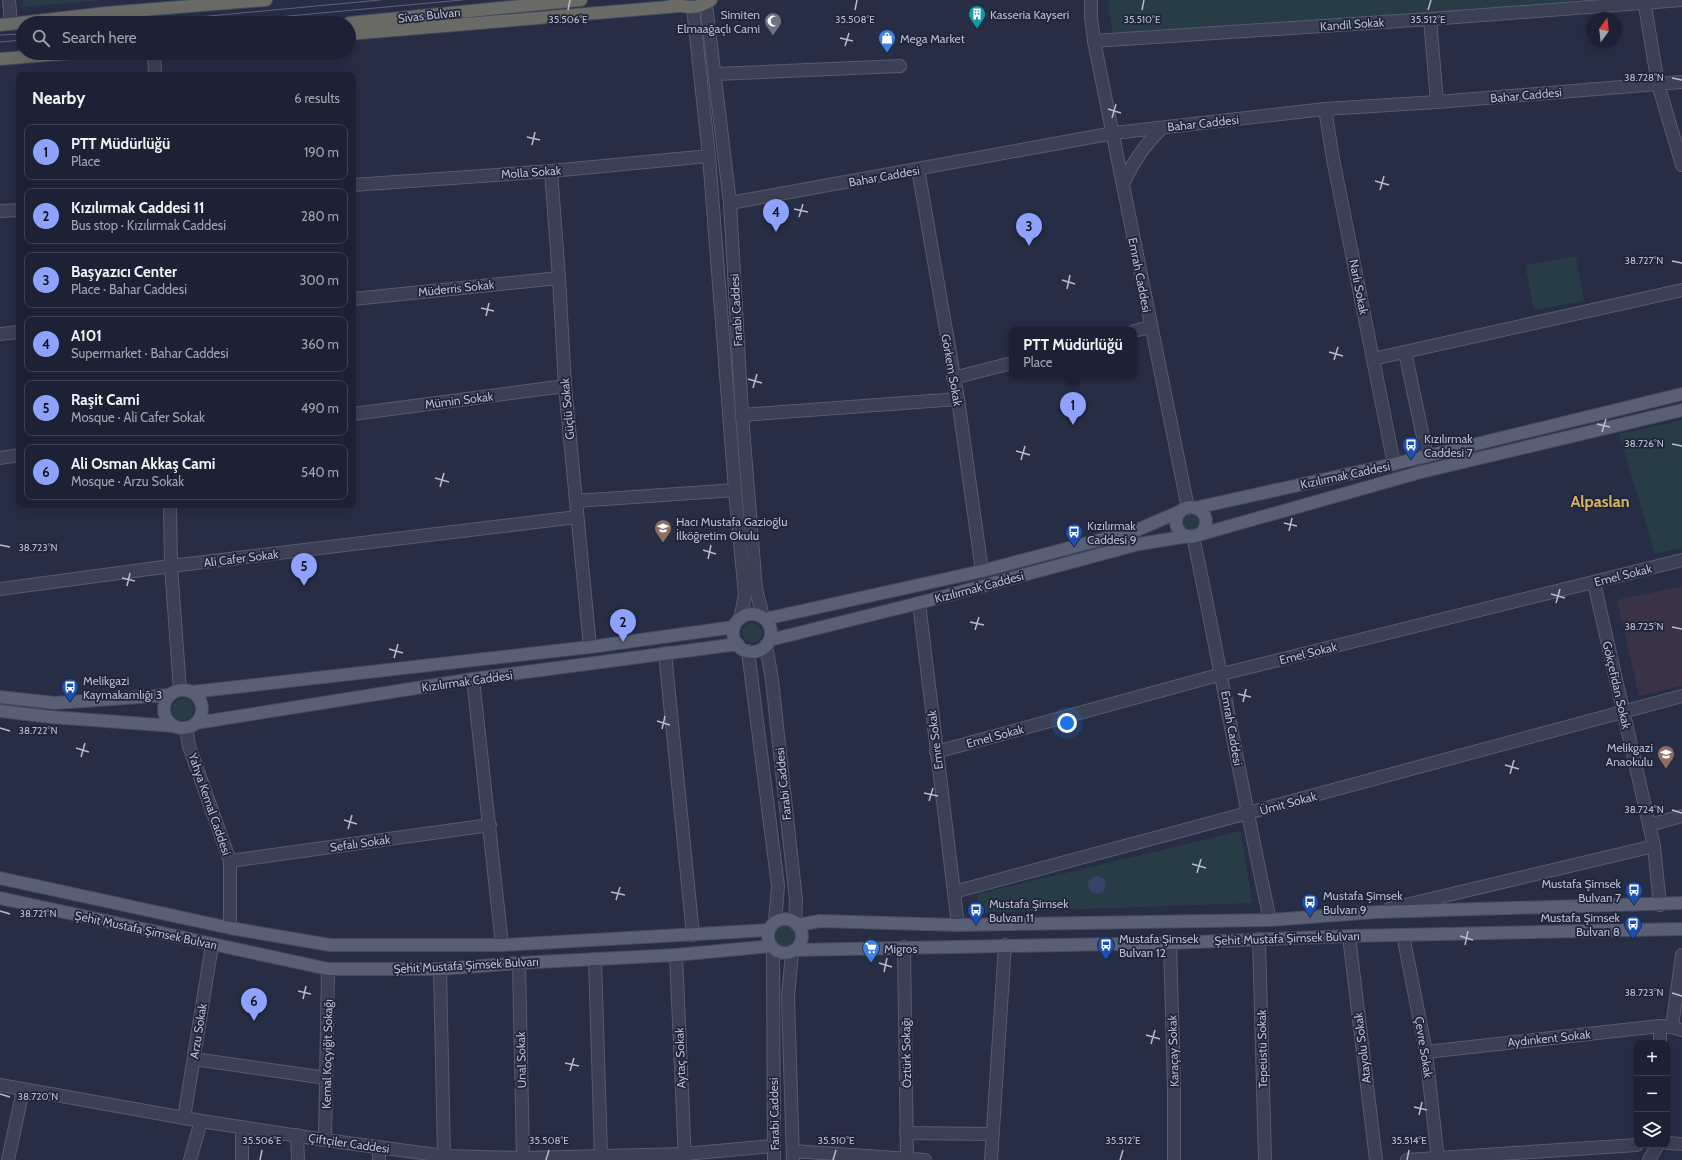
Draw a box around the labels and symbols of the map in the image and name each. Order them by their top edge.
street label: Sivas Bulvarı [397,4,461,26]
building icon: Kasseria Kayseri [967,4,987,29]
place label: Simiten Elmaağaçlı Cami [677,7,760,36]
place label: Kasseria Kayseri [990,7,1069,22]
mosque icon: Simiten Elmaağaçlı Cami [763,11,783,36]
north arrow [1586,12,1622,48]
text: 35.506°E [548,13,588,26]
text: 35.508°E [835,13,875,26]
text: 35.510°E [1123,13,1161,26]
text: 35.512°E [1410,13,1446,26]
street label: Kandil Sokak [1320,14,1385,34]
shop icon: Mega Market [877,28,897,53]
place label: Mega Market [900,31,965,46]
text: 38.728°N [1624,71,1664,84]
street label: Bahar Caddesi [1490,84,1562,106]
street label: Bahar Caddesi [1167,112,1239,134]
street label: Molla Sokak [500,162,562,182]
street label: Bahar Caddesi [847,162,921,190]
pin: 4 [763,199,789,232]
pin: 3 [1016,213,1042,246]
street label: Emrah Caddesi [1125,236,1155,314]
text: 38.727°N [1625,254,1663,267]
street label: Narlı Sokak [1346,258,1372,317]
street label: Farabi Caddesi [727,273,745,347]
street label: Müderris Sokak [417,276,495,299]
street label: Görkem Sokak [938,333,966,408]
street label: Güçlü Sokak [557,377,577,440]
street label: Mümin Sokak [424,388,494,412]
pin: 1 [1060,392,1086,425]
place label: Kızılırmak Caddesi 7 [1424,431,1473,460]
bus stop icon: Kızılırmak Caddesi 7 [1401,435,1421,460]
text: 38.726°N [1624,437,1664,450]
street label: Kızılırmak Caddesi [1299,458,1391,492]
district label: Alpaslan [1571,492,1629,511]
place label: Hacı Mustafa Gazioğlu İlköğretim Okulu [676,514,788,543]
school or university icon: Hacı Mustafa Gazioğlu İlköğretim Okulu [653,518,673,543]
place label: Kızılırmak Caddesi 9 [1087,518,1137,547]
bus stop icon: Kızılırmak Caddesi 9 [1064,522,1084,547]
text: 38.723°N [18,541,58,554]
street label: Ali Cafer Sokak [203,546,280,570]
pin: 5 [291,553,317,586]
street label: Emel Sokak [1593,560,1654,589]
street label: Kızılırmak Caddesi [933,568,1025,606]
pin: 2 [610,609,636,642]
text: 38.725°N [1624,620,1664,633]
street label: Emel Sokak [1278,638,1339,667]
street label: Gökçefidan Sokak [1600,640,1635,731]
street label: Kızılırmak Caddesi [421,667,513,695]
place label: Melikgazi Kaymakamlığı 3 [83,673,162,702]
bus stop icon: Melikgazi Kaymakamlığı 3 [60,677,80,702]
street label: Emrah Caddesi [1218,689,1246,767]
street label: Emre Sokak [924,709,946,770]
your location [1057,713,1077,733]
street label: Emel Sokak [965,721,1026,751]
text: 38.722°N [18,724,58,737]
place label: Melikgazi Anaokulu [1606,740,1653,769]
school or university icon: Melikgazi Anaokulu [1656,744,1676,769]
street label: Farabi Caddesi [772,747,794,821]
street label: Yahya Kemal Caddesi [185,750,235,857]
street label: Ümit Sokak [1258,788,1319,818]
text: 38.724°N [1624,803,1664,816]
street label: Sefalı Sokak [329,831,392,855]
place label: Mustafa Şimsek Bulvarı 7 [1541,876,1622,905]
bus stop icon: Mustafa Şimsek Bulvarı 7 [1624,880,1644,905]
place label: Mustafa Şimsek Bulvarı 9 [1323,888,1403,917]
bus stop icon: Mustafa Şimsek Bulvarı 9 [1300,892,1320,917]
place label: Mustafa Şimsek Bulvarı 11 [989,896,1069,925]
bus stop icon: Mustafa Şimsek Bulvarı 11 [966,900,986,925]
text: 38.721°N [19,907,57,920]
street label: Şehit Mustafa Şimsek Bulvarı [73,908,219,952]
place label: Mustafa Şimsek Bulvarı 8 [1540,910,1621,939]
bus stop icon: Mustafa Şimsek Bulvarı 8 [1623,914,1643,939]
street label: Şehit Mustafa Şimsek Bulvarı [1214,928,1360,948]
place label: Mustafa Şimsek Bulvarı 12 [1119,931,1199,960]
bus stop icon: Mustafa Şimsek Bulvarı 12 [1096,935,1116,960]
supermarket icon: Migros [861,938,881,963]
place label: Migros [884,941,917,956]
street label: Şehit Mustafa Şimsek Bulvarı [393,954,539,976]
text: 38.723°N [1624,986,1664,999]
pin: 6 [241,988,267,1021]
street label: Kemal Koçyiğit Sokağı [319,999,335,1109]
street label: Arzu Sokak [186,1002,210,1060]
street label: Tepeüstü Sokak [1254,1009,1270,1089]
street label: Atayolu Sokak [1350,1011,1374,1084]
street label: Karaçay Sokak [1164,1014,1182,1087]
street label: Çevre Sokak [1412,1015,1436,1079]
street label: Öztürk Sokağı [898,1018,914,1088]
street label: Aydınkent Sokak [1507,1026,1592,1050]
street label: Aytaç Sokak [671,1027,689,1089]
street label: Ünal Sokak [513,1031,529,1088]
street label: Farabi Caddesi [766,1077,782,1151]
text: 38.720°N [18,1090,58,1103]
street label: Çiftçiler Caddesi [307,1130,391,1156]
text: 35.506°E [242,1134,282,1147]
text: 35.508°E [529,1134,569,1147]
text: 35.510°E [817,1134,855,1147]
text: 35.512°E [1105,1134,1141,1147]
text: 35.514°E [1391,1134,1427,1147]

